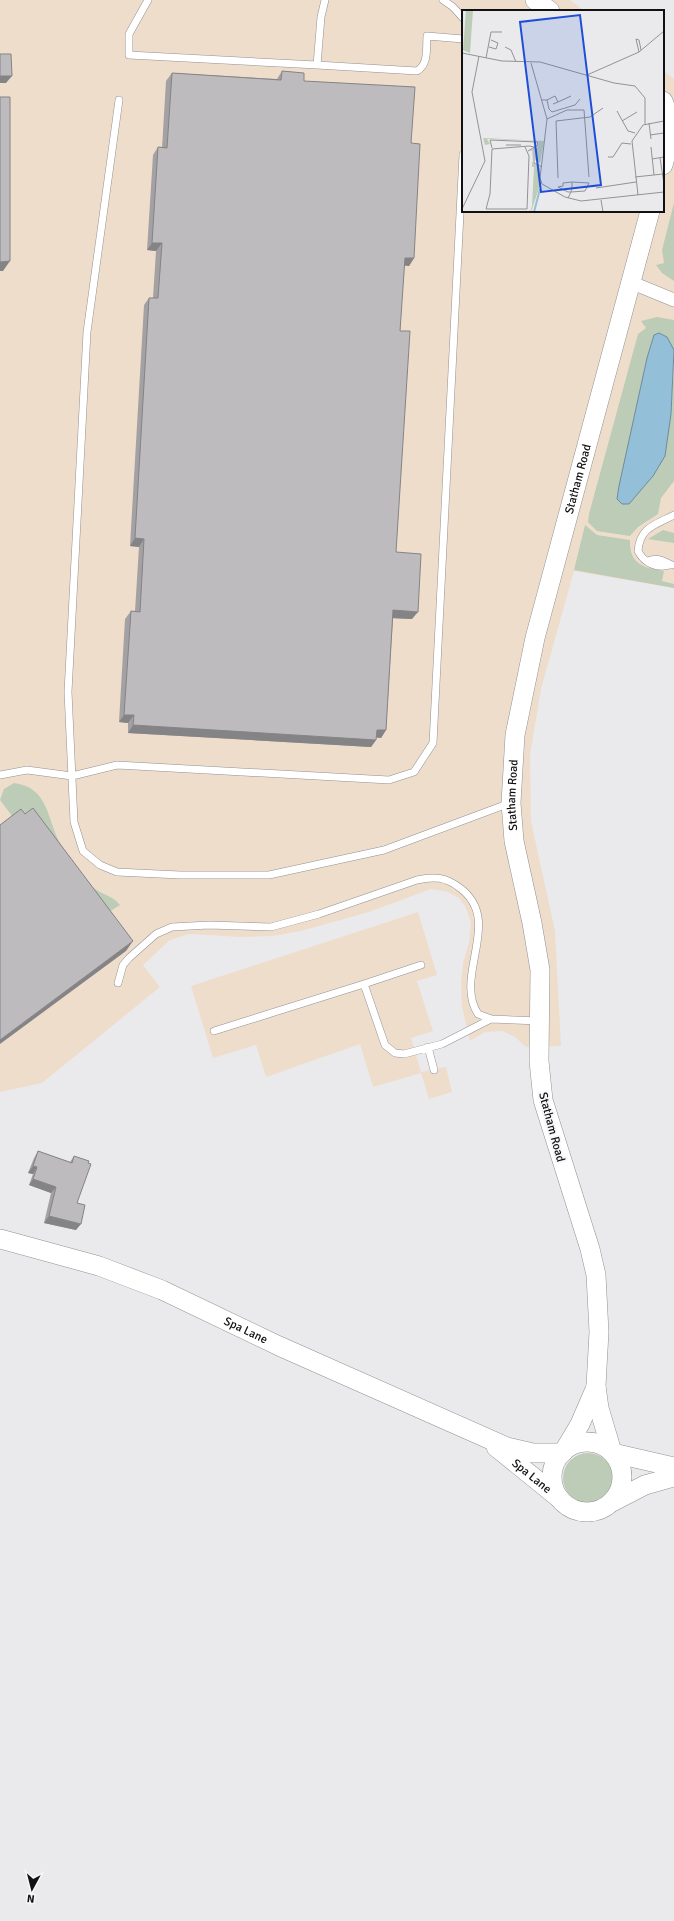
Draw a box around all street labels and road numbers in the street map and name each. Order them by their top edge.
street label: Statham Road [562,443,595,516]
street label: Statham Road [504,759,522,831]
street label: Statham Road [535,1091,568,1164]
street label: Spa Lane [221,1314,270,1347]
street label: Spa Lane [509,1456,554,1497]

